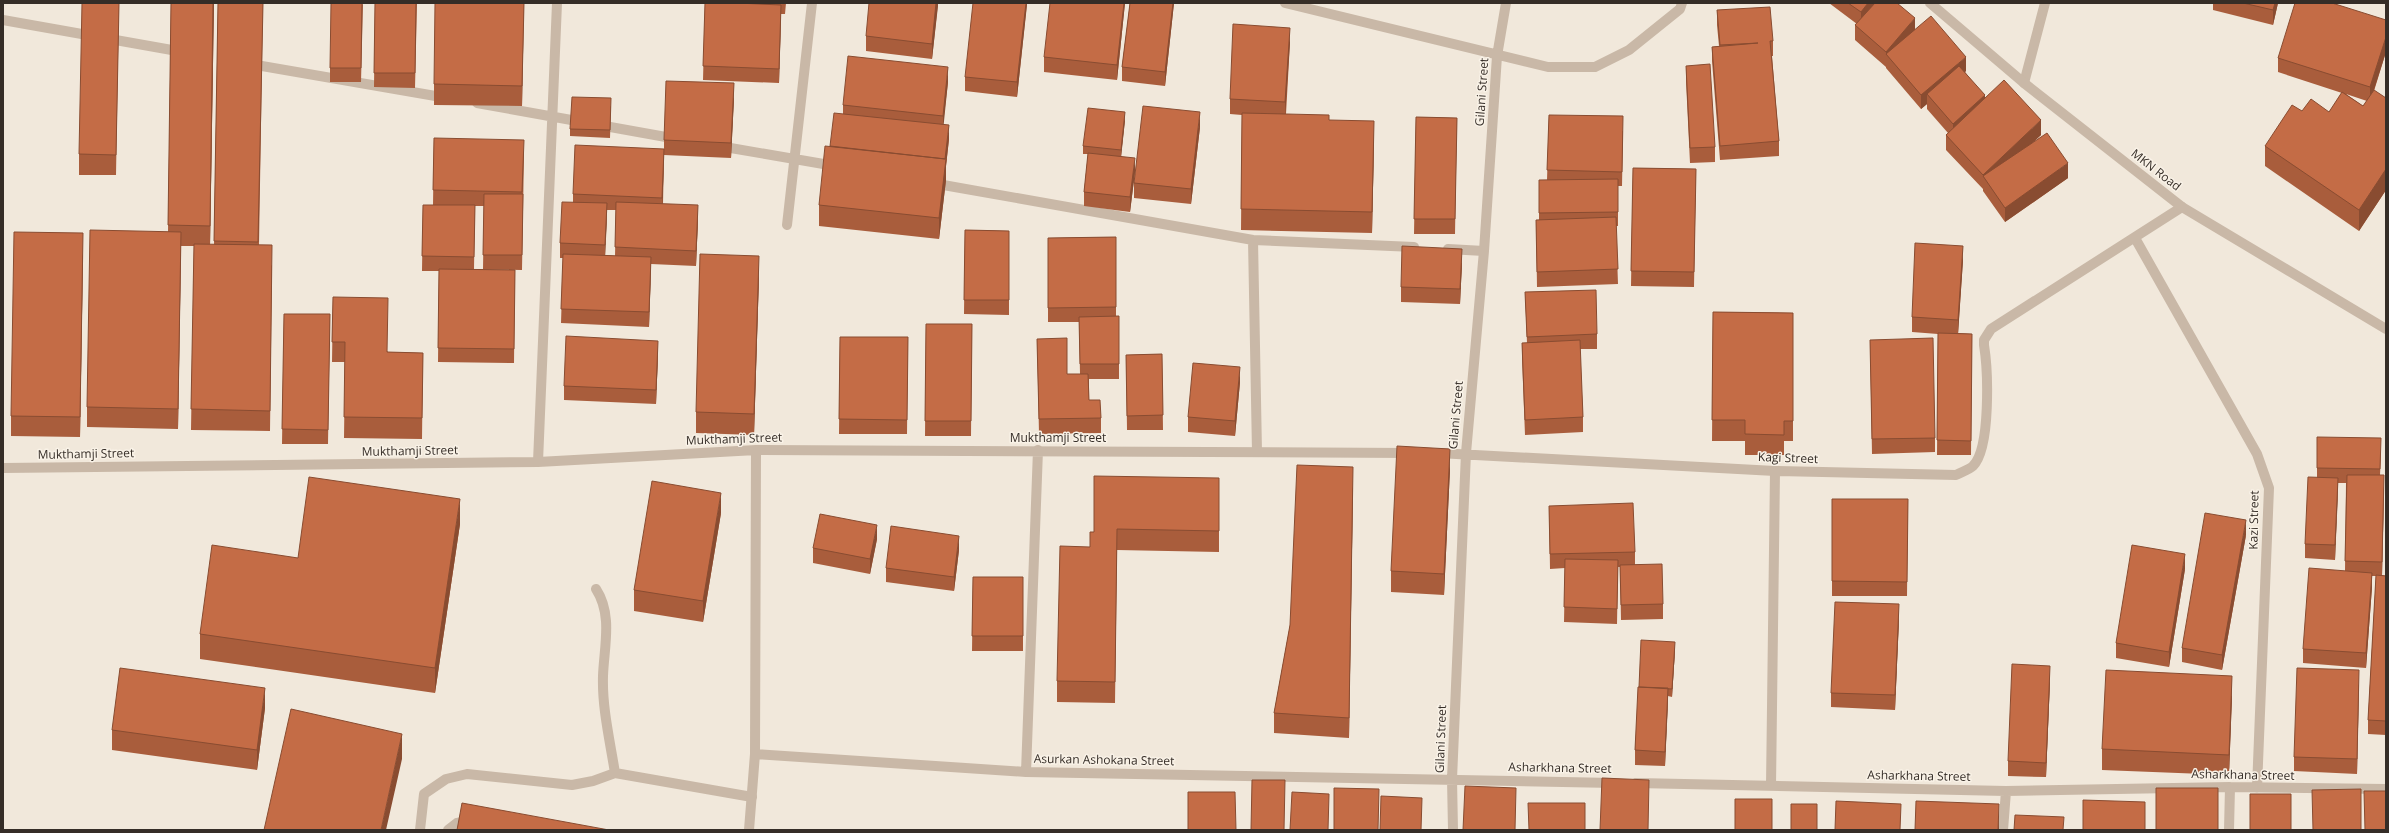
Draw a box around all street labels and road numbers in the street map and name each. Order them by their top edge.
street label: Gilani Street [1471,57,1492,127]
street label: MKN Road [2128,145,2185,194]
street label: Gilani Street [1444,380,1467,450]
street label: Mukthamji Street [685,428,783,449]
street label: Mukthamji Street [1010,429,1106,446]
street label: Mukthamji Street [362,441,458,460]
street label: Mukthamji Street [38,444,134,463]
street label: Kagi Street [1758,448,1818,467]
street label: Kazi Street [2244,490,2263,550]
street label: Gilani Street [1431,704,1450,774]
street label: Asurkan Ashokana Street [1034,750,1174,769]
street label: Asharkhana Street [1508,758,1612,777]
street label: Asharkhana Street [2191,765,2295,784]
street label: Asharkhana Street [1867,766,1971,785]

